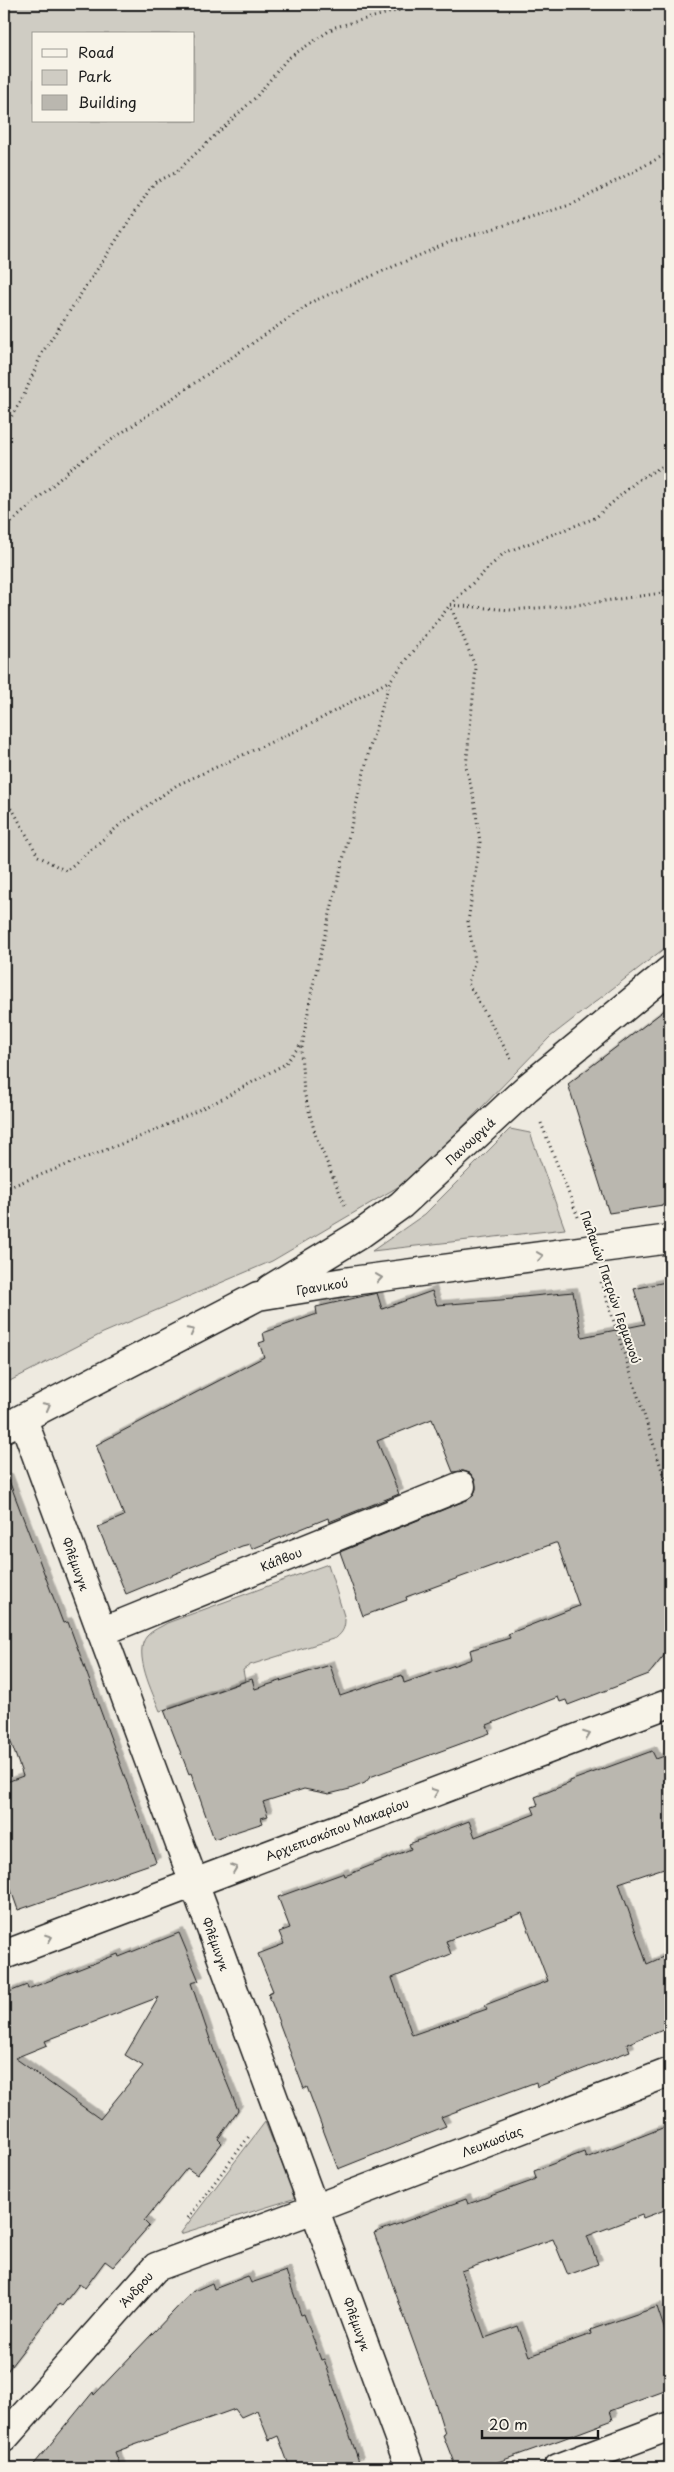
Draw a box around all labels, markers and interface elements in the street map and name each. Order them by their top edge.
legend [32,32,195,122]
text: Road [78,40,114,63]
text: Park [78,64,112,87]
text: Building [78,90,137,113]
street label: Πανουργιά [441,1113,499,1169]
street label: Παλαιών Πατρών Γερμανού [576,1208,646,1366]
one-way arrow [535,1252,544,1262]
street label: Γρανικού [295,1273,349,1299]
one-way arrow [375,1273,383,1284]
one-way arrow [186,1327,195,1337]
one-way arrow [42,1402,51,1412]
street label: Φλέμινγκ [58,1535,94,1594]
street label: Κάλβου [258,1543,304,1575]
one-way arrow [582,1731,591,1741]
one-way arrow [430,1788,439,1798]
street label: Αρχιεπισκόπου Μακαρίου [263,1793,412,1865]
one-way arrow [229,1864,238,1874]
street label: Φλέμινγκ [198,1915,234,1974]
one-way arrow [44,1934,53,1944]
street label: Λευκωσίας [459,2121,525,2161]
street label: Άνδρου [115,2267,157,2311]
street label: Φλέμινγκ [339,2295,375,2354]
scale bar [482,2407,598,2439]
text: 20 m [489,2412,528,2435]

